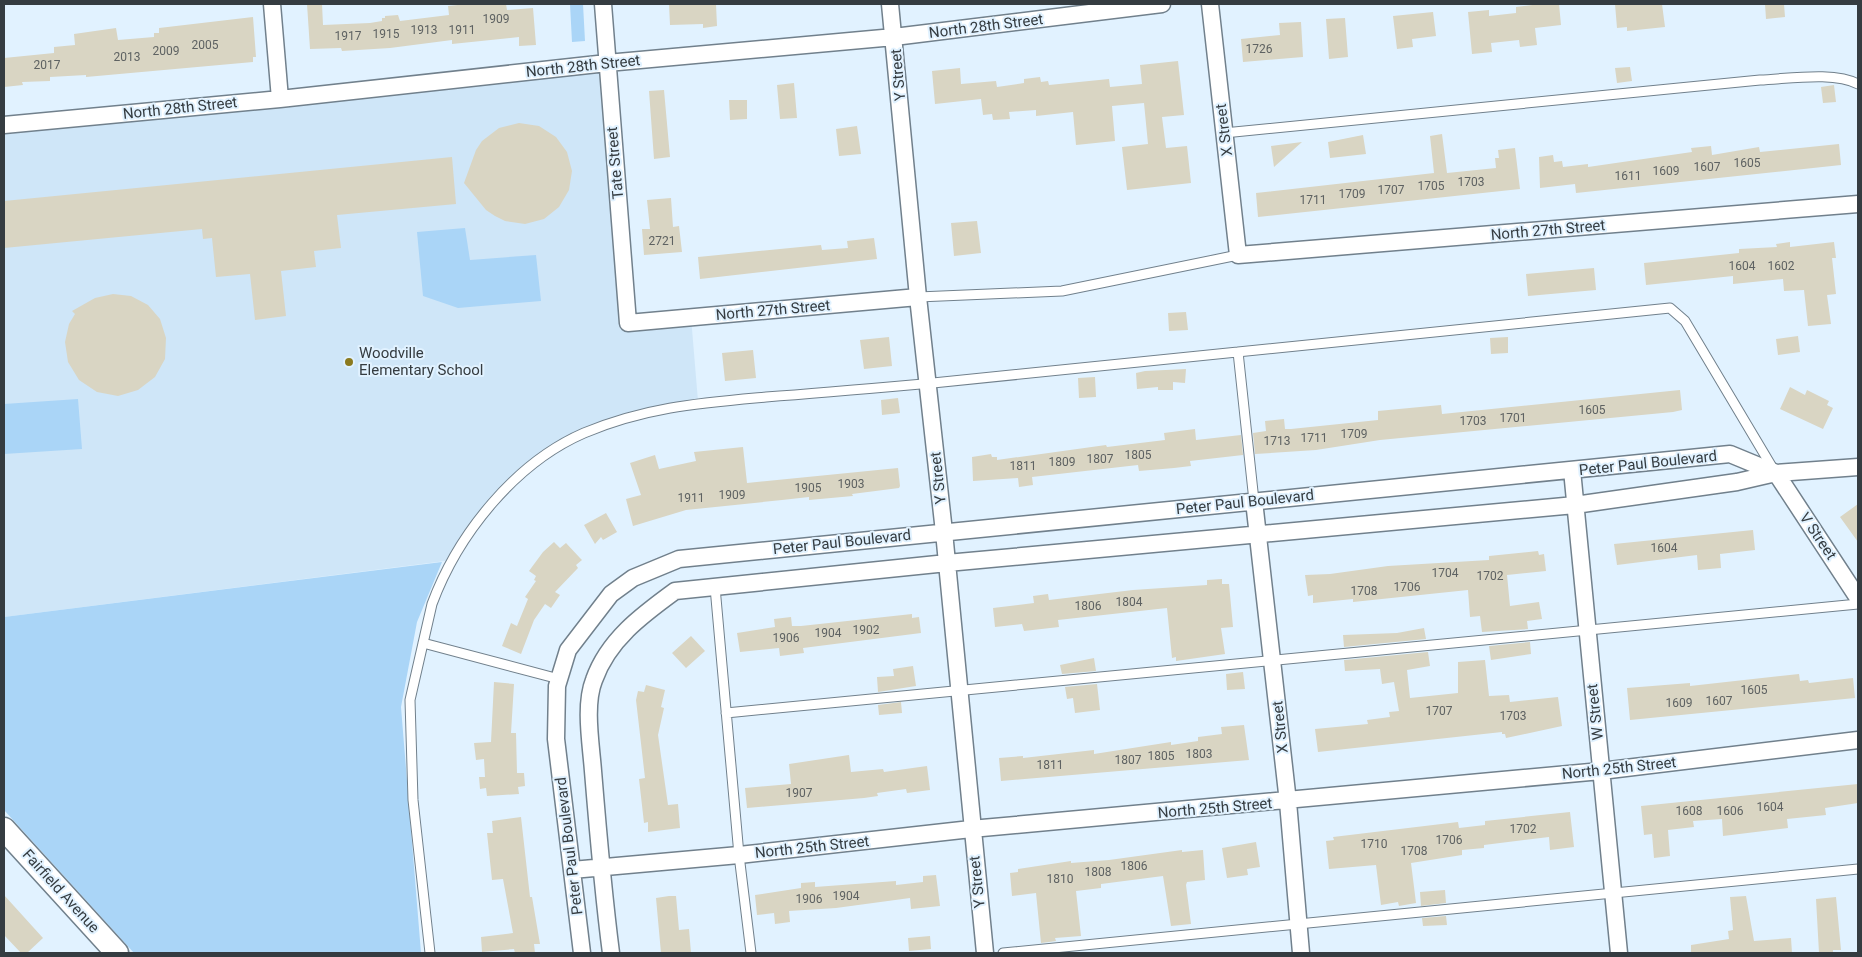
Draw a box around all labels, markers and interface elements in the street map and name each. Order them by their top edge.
street label: North 28th Street [928,10,1044,42]
house number: 1909 [483,12,509,26]
house number: 1913 [411,23,437,37]
house number: 1911 [449,23,475,37]
house number: 1915 [373,27,400,41]
house number: 1917 [335,29,362,43]
house number: 2005 [192,38,219,52]
house number: 1726 [1246,42,1273,56]
house number: 2009 [153,44,179,58]
street label: Y Street [887,48,909,102]
house number: 2013 [114,50,140,64]
street label: North 28th Street [525,51,641,81]
house number: 2017 [34,58,61,72]
street label: North 28th Street [122,93,238,123]
street label: X Street [1212,103,1236,157]
street label: Tate Street [603,126,627,200]
house number: 1605 [1734,156,1761,170]
house number: 1607 [1694,160,1721,174]
house number: 1609 [1653,164,1679,178]
house number: 1611 [1615,169,1641,183]
house number: 1703 [1458,175,1484,189]
house number: 1705 [1418,179,1445,193]
house number: 1707 [1378,183,1405,197]
house number: 1709 [1339,187,1365,201]
house number: 1711 [1300,193,1326,207]
street label: North 27th Street [1490,216,1606,244]
house number: 2721 [649,234,675,248]
house number: 1604 [1729,259,1756,273]
house number: 1602 [1768,259,1795,273]
street label: North 27th Street [715,296,831,324]
place label: Woodville Elementary School [359,344,483,379]
marker: Woodville Elementary School [343,356,355,368]
house number: 1605 [1579,403,1606,417]
house number: 1701 [1500,411,1526,425]
house number: 1703 [1460,414,1486,428]
house number: 1709 [1341,427,1367,441]
house number: 1711 [1301,431,1327,445]
house number: 1713 [1264,434,1290,448]
street label: Peter Paul Boulevard [1578,447,1718,479]
house number: 1805 [1125,448,1152,462]
street label: Y Street [926,451,950,505]
house number: 1807 [1087,452,1114,466]
house number: 1809 [1049,455,1075,469]
house number: 1811 [1010,459,1036,473]
house number: 1903 [838,477,864,491]
house number: 1905 [795,481,822,495]
street label: Peter Paul Boulevard [1175,486,1315,518]
house number: 1909 [719,488,745,502]
house number: 1911 [678,491,704,505]
street label: V Street [1796,509,1840,563]
street label: Peter Paul Boulevard [772,526,912,558]
house number: 1604 [1651,541,1678,555]
house number: 1704 [1432,566,1459,580]
house number: 1702 [1477,569,1504,583]
house number: 1706 [1394,580,1421,594]
house number: 1708 [1351,584,1378,598]
house number: 1804 [1116,595,1143,609]
house number: 1806 [1075,599,1102,613]
house number: 1902 [853,623,880,637]
house number: 1904 [815,626,842,640]
house number: 1906 [773,631,800,645]
street label: W Street [1583,683,1607,741]
house number: 1605 [1741,683,1768,697]
house number: 1607 [1706,694,1733,708]
house number: 1609 [1666,696,1692,710]
street label: X Street [1268,700,1292,754]
house number: 1707 [1426,704,1453,718]
house number: 1703 [1500,709,1526,723]
house number: 1803 [1186,747,1212,761]
house number: 1805 [1148,749,1175,763]
house number: 1807 [1115,753,1142,767]
street label: North 25th Street [1561,753,1677,783]
house number: 1811 [1037,758,1063,772]
street label: Peter Paul Boulevard [552,776,586,916]
house number: 1907 [786,786,813,800]
street label: North 25th Street [1157,794,1273,822]
house number: 1604 [1757,800,1784,814]
house number: 1608 [1676,804,1703,818]
house number: 1606 [1717,804,1744,818]
house number: 1702 [1510,822,1537,836]
street label: North 25th Street [754,832,870,862]
house number: 1706 [1436,833,1463,847]
house number: 1710 [1361,837,1388,851]
house number: 1708 [1401,844,1428,858]
street label: Fairfield Avenue [19,846,103,936]
street label: Y Street [965,855,989,909]
house number: 1806 [1121,859,1148,873]
house number: 1808 [1085,865,1112,879]
house number: 1810 [1047,872,1074,886]
house number: 1904 [833,889,860,903]
house number: 1906 [796,892,823,906]

